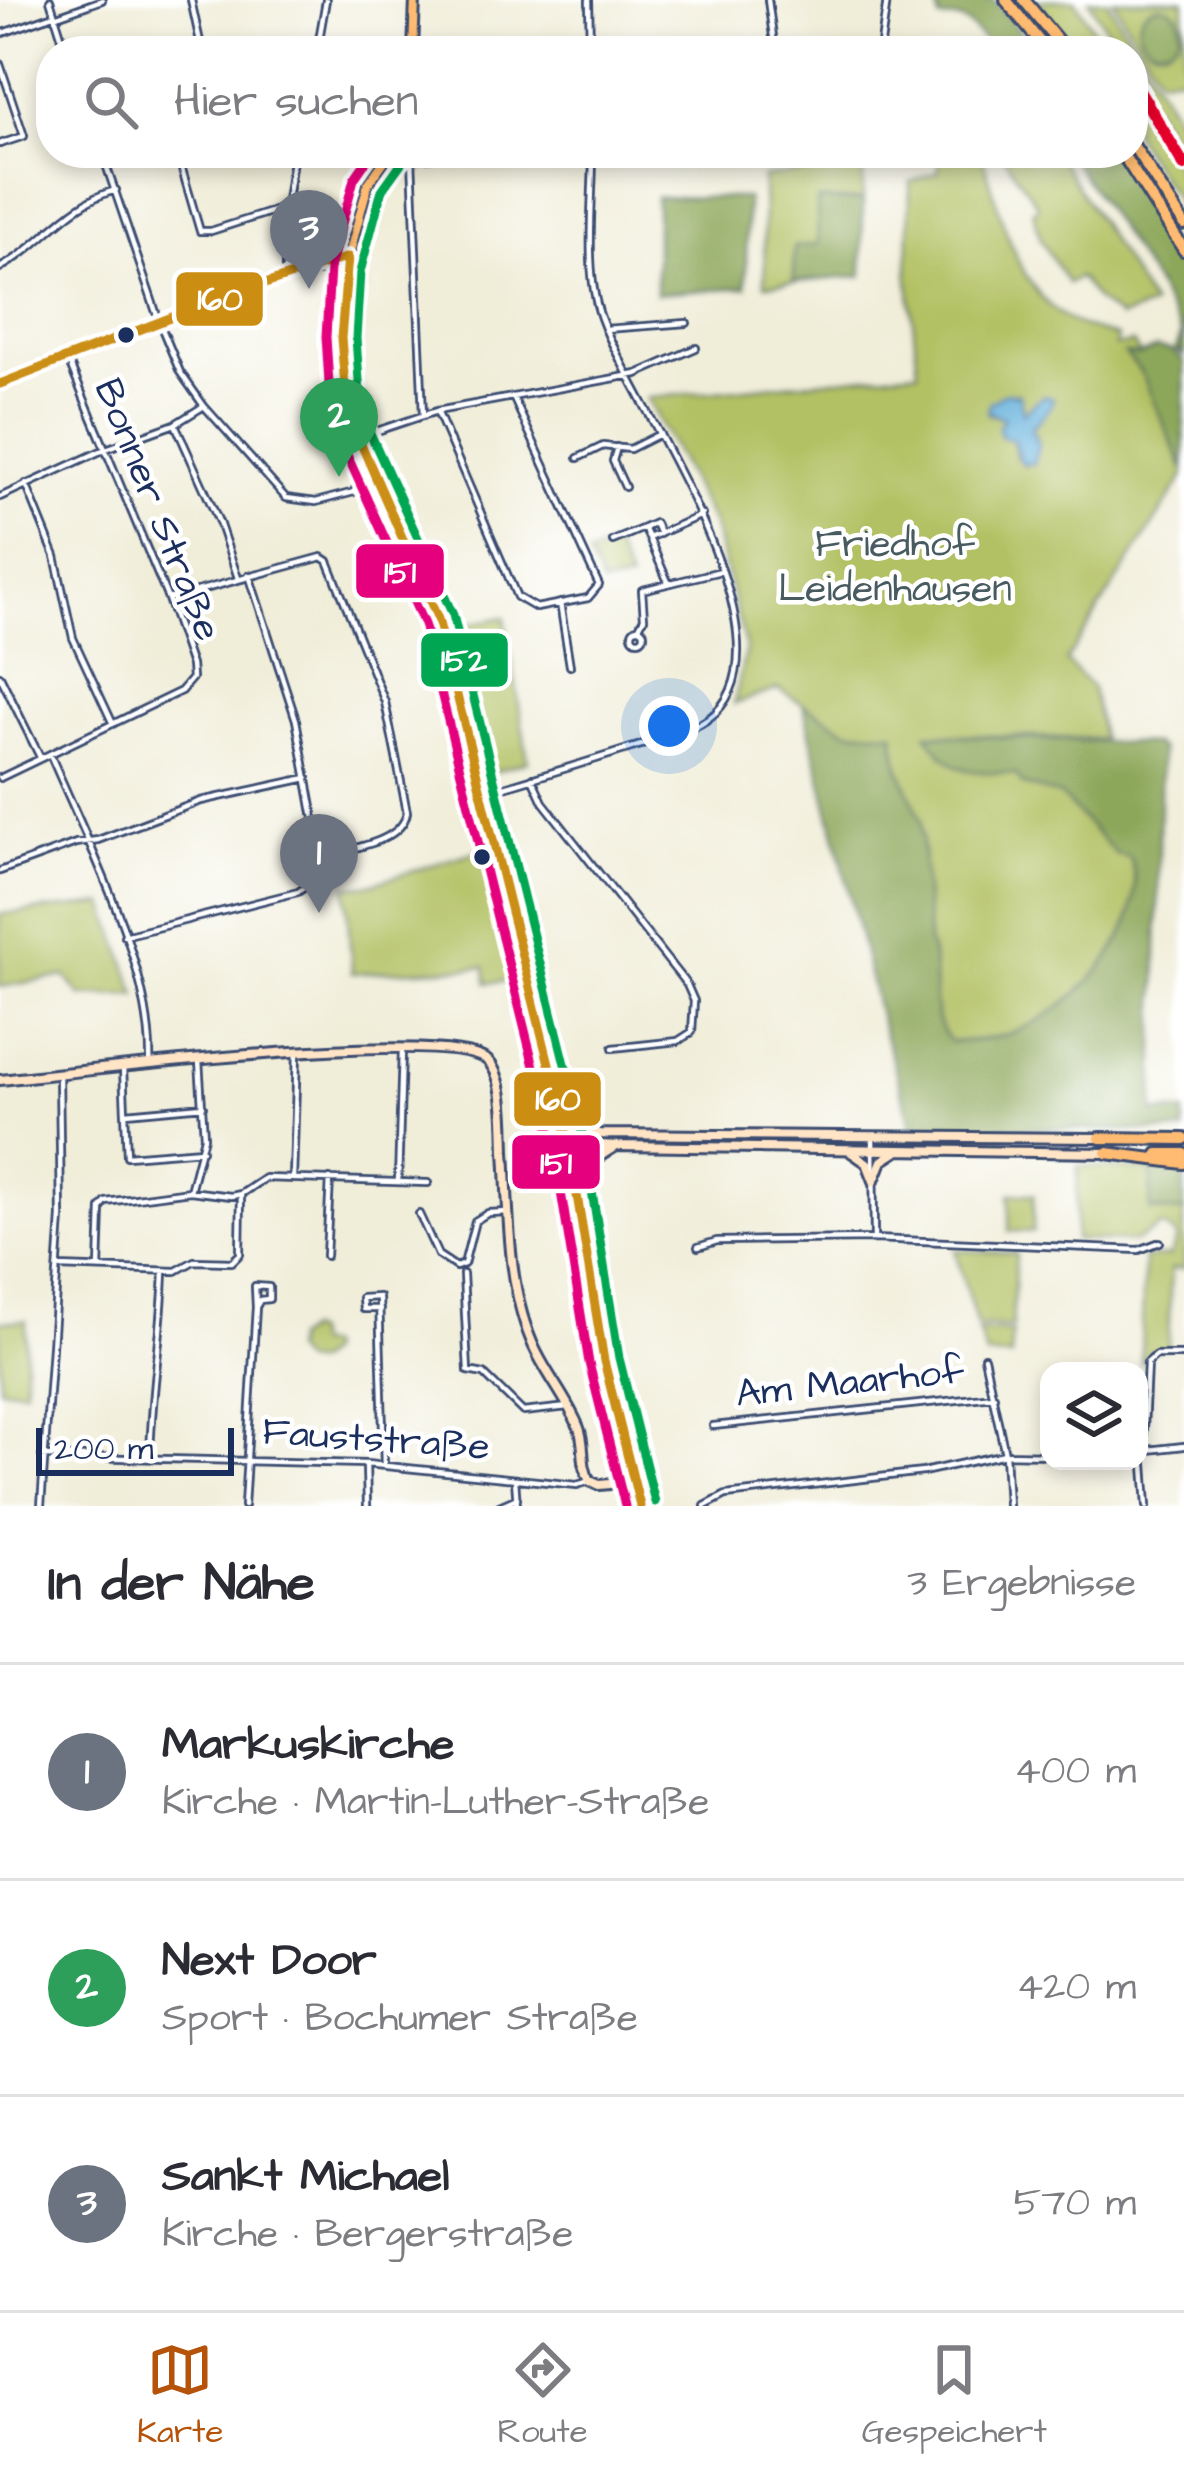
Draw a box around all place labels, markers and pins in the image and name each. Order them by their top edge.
pin: 3 [270,190,348,289]
unlabelled marker [115,324,137,346]
pin: 2 [300,378,378,477]
pin: 1 [280,814,358,913]
unlabelled marker [471,846,493,868]

